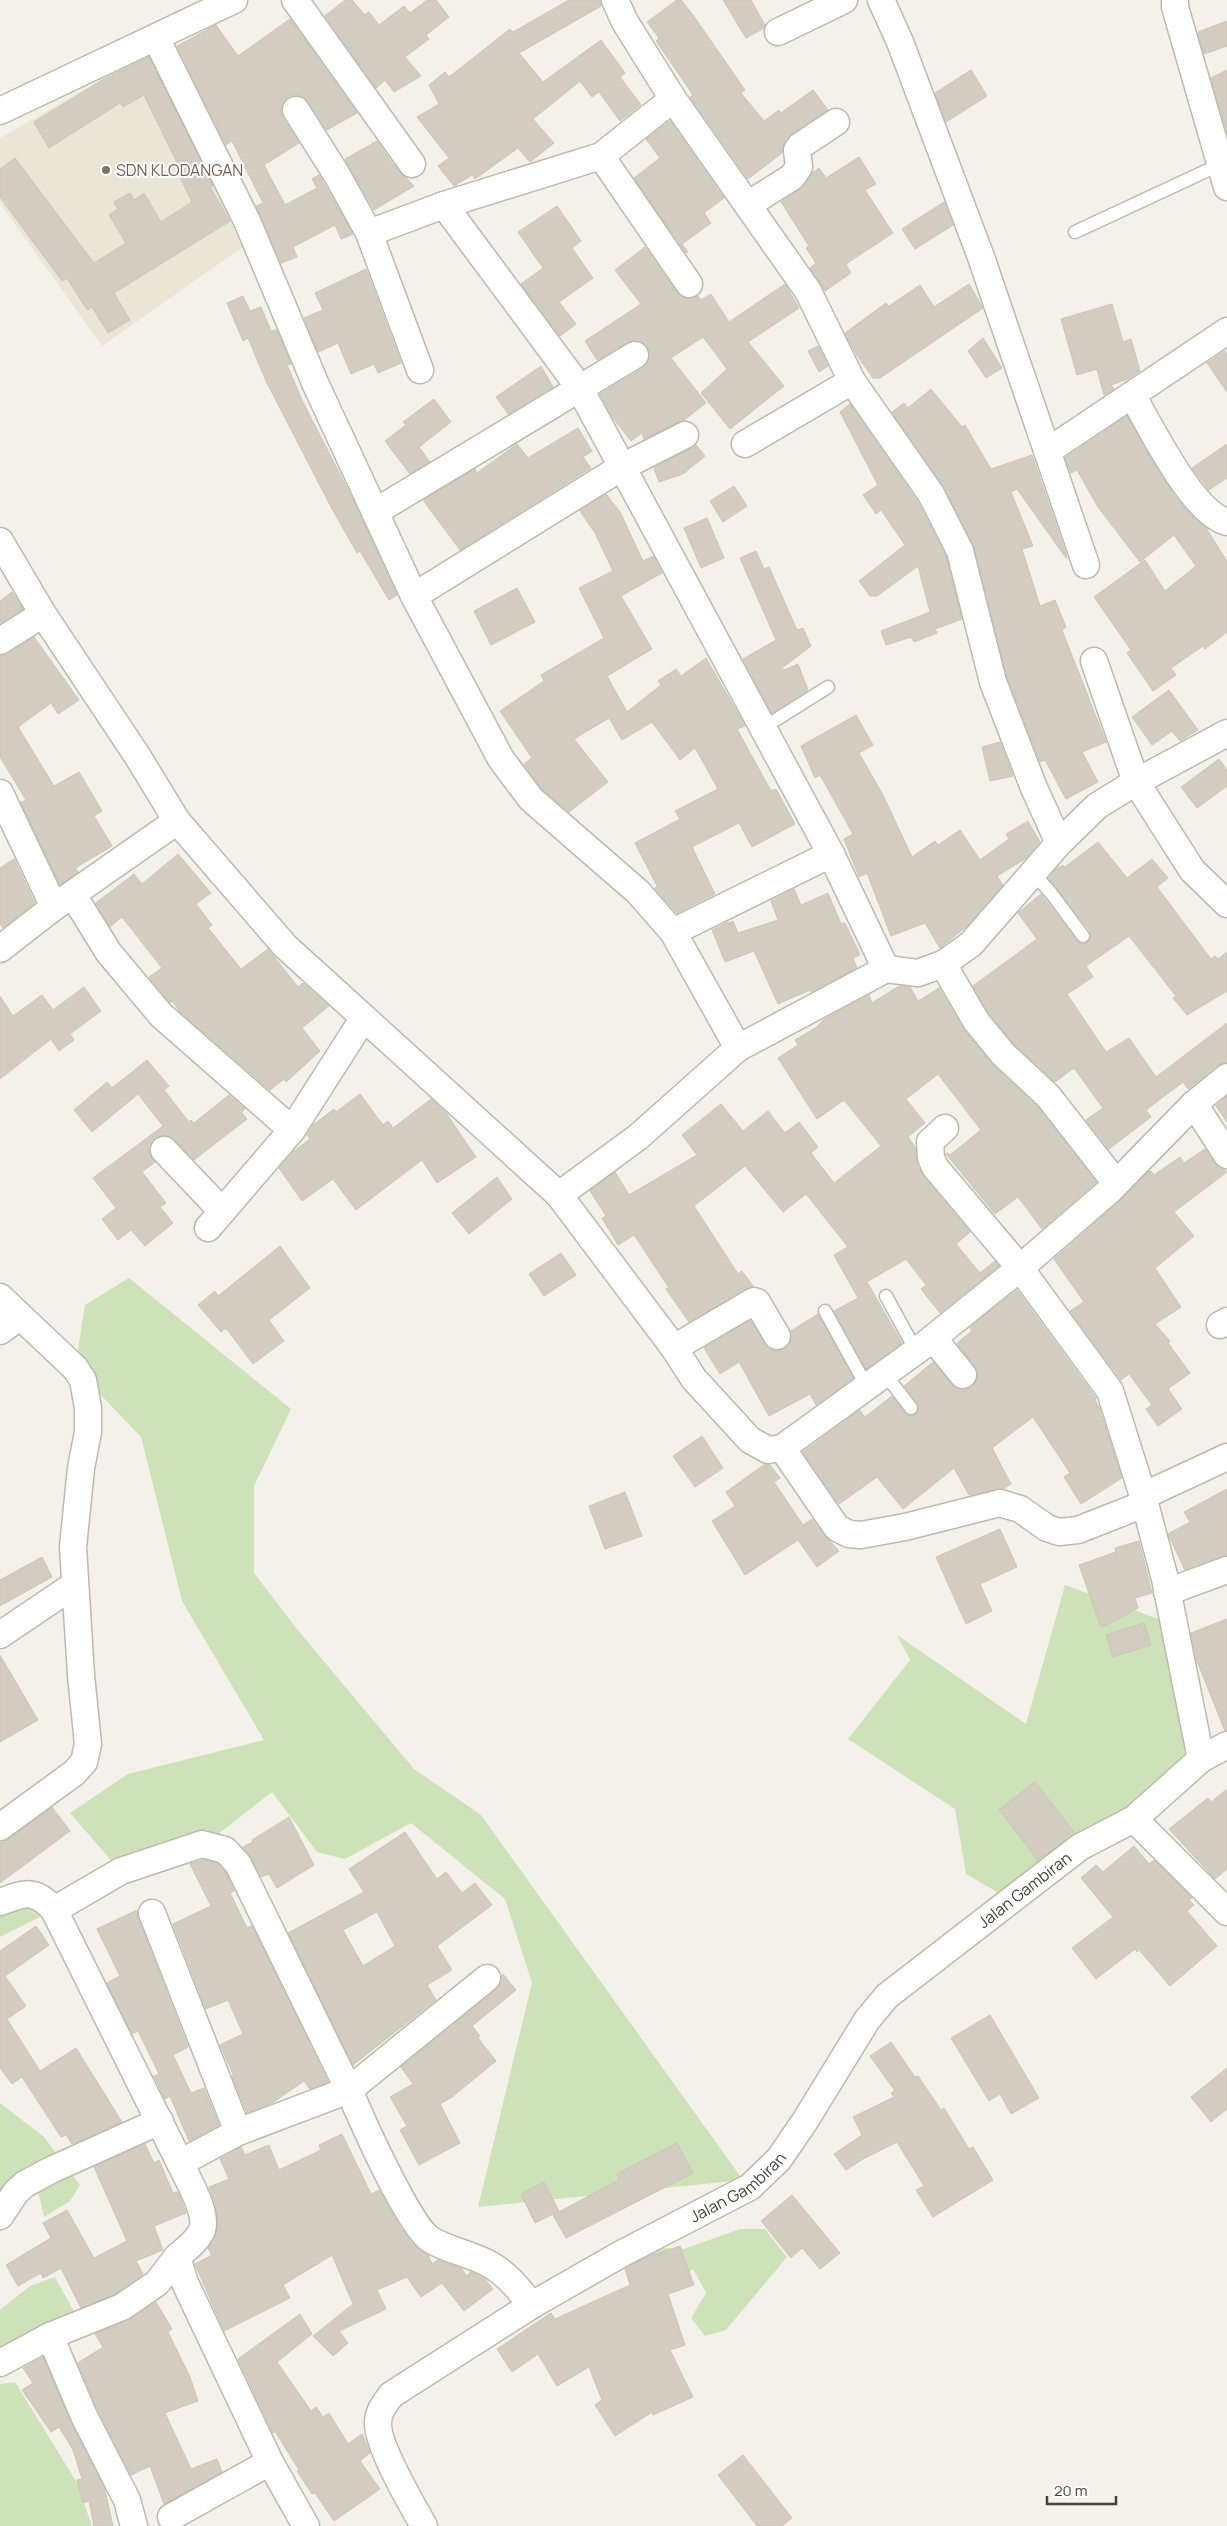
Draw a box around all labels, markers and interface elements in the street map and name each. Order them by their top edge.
place label: SDN KLODANGAN [116,159,243,181]
marker: SDN KLODANGAN [100,164,112,176]
street label: Jalan Gambiran [973,1847,1076,1933]
street label: Jalan Gambiran [686,2148,791,2227]
scale bar [1047,2474,1116,2506]
text: 20 m [1054,2480,1087,2501]

